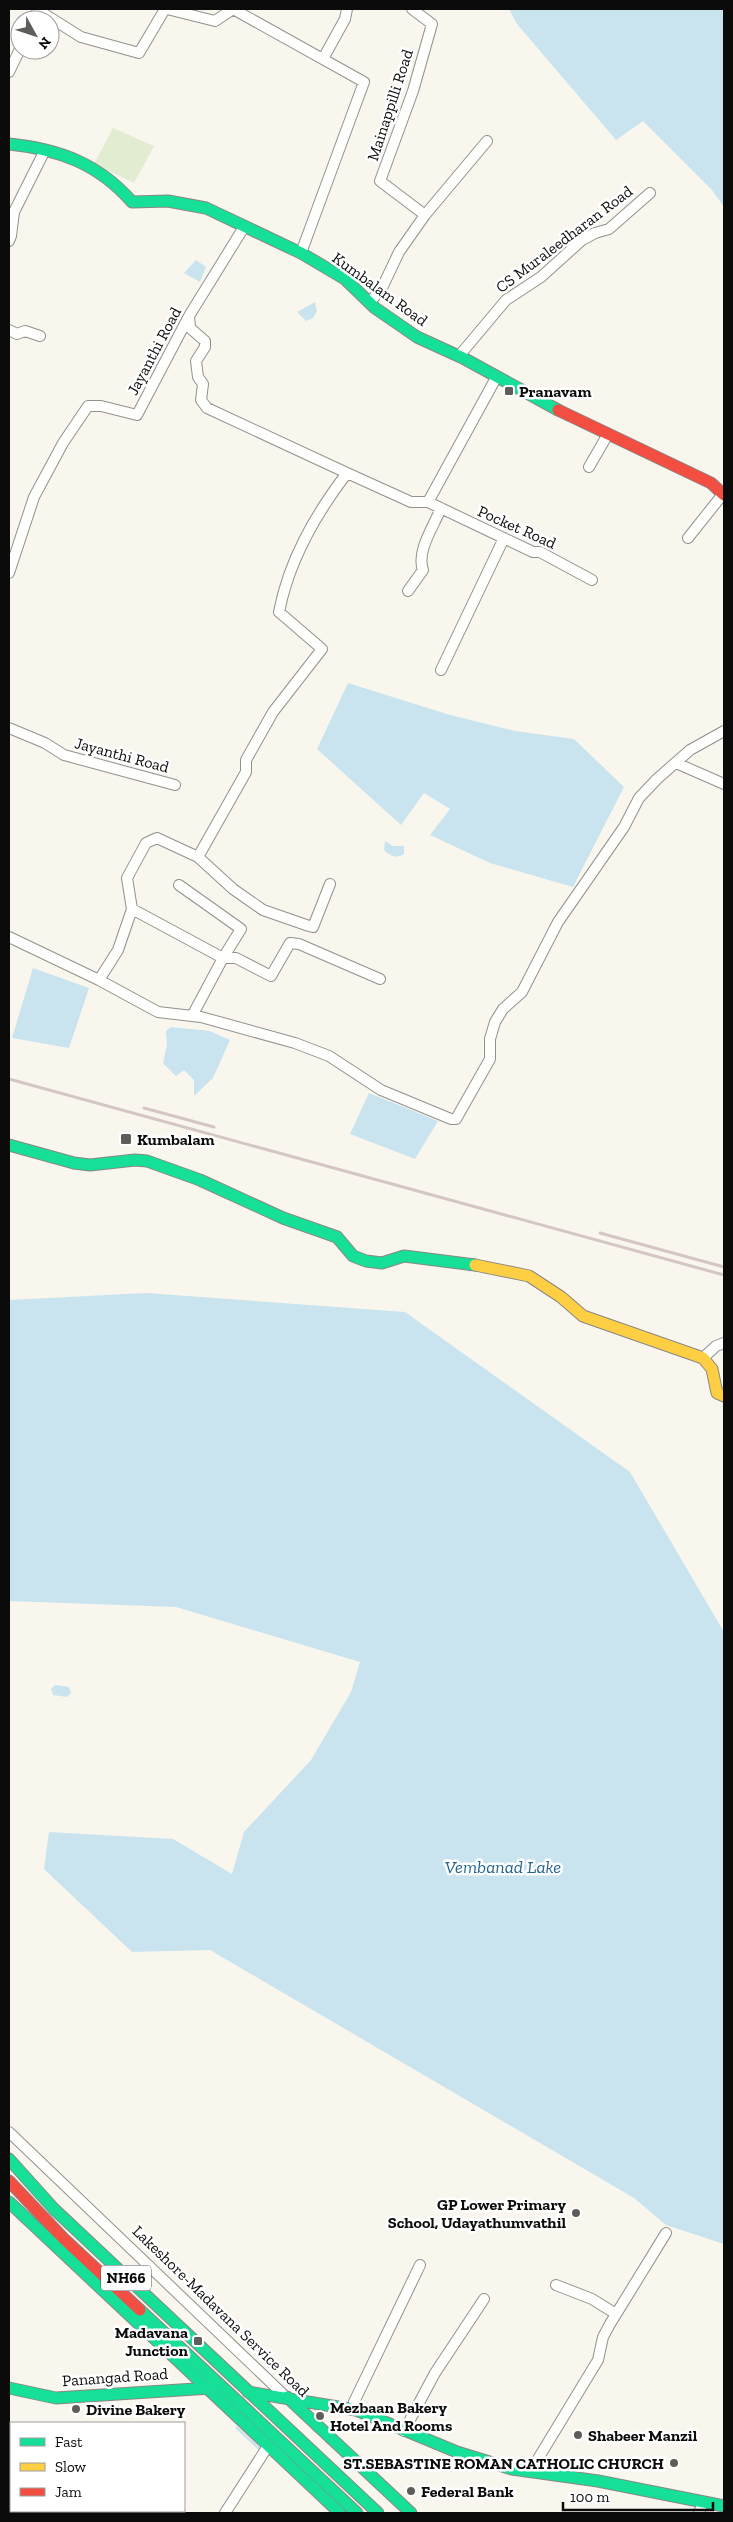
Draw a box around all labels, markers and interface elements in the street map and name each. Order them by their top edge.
north arrow [10,10,60,60]
text: N [34,33,55,53]
street label: Mainappilli Road [363,47,417,163]
street label: CS Muraleedharan Road [492,181,636,297]
street label: Kumbalam Road [329,248,431,330]
street label: Jayanthi Road [123,304,185,398]
place label: Pranavam [519,382,591,401]
marker: Pranavam [503,385,515,397]
street label: Pocket Road [475,501,559,553]
street label: Jayanthi Road [73,733,171,777]
place label: Kumbalam [137,1130,215,1149]
marker: Kumbalam [119,1132,133,1146]
water label: Vembanad Lake [445,1856,561,1878]
place label: GP Lower Primary School, Udayathumvathil [388,2195,567,2232]
marker: GP Lower Primary School, Udayathumvathil [570,2207,582,2219]
street label: Lakeshore-Madavana Service Road [129,2221,313,2401]
road number: NH66 [101,2266,151,2290]
place label: Madavana Junction [115,2323,189,2360]
marker: Madavana Junction [192,2335,204,2347]
street label: Panangad Road [61,2364,169,2390]
place label: Mezbaan Bakery Hotel And Rooms [330,2398,452,2435]
place label: Divine Bakery [86,2400,186,2419]
marker: Divine Bakery [70,2403,82,2415]
marker: Mezbaan Bakery Hotel And Rooms [314,2410,326,2422]
legend [10,2422,185,2512]
place label: Shabeer Manzil [588,2426,698,2445]
marker: Shabeer Manzil [572,2429,584,2441]
text: Fast [55,2433,83,2451]
place label: ST.SEBASTINE ROMAN CATHOLIC CHURCH [343,2454,664,2473]
marker: ST.SEBASTINE ROMAN CATHOLIC CHURCH [668,2457,680,2469]
text: Slow [55,2458,87,2476]
scale bar [563,2480,713,2512]
place label: Federal Bank [421,2482,514,2501]
text: Jam [55,2483,82,2501]
marker: Federal Bank [405,2485,417,2497]
text: 100 m [570,2488,609,2506]

